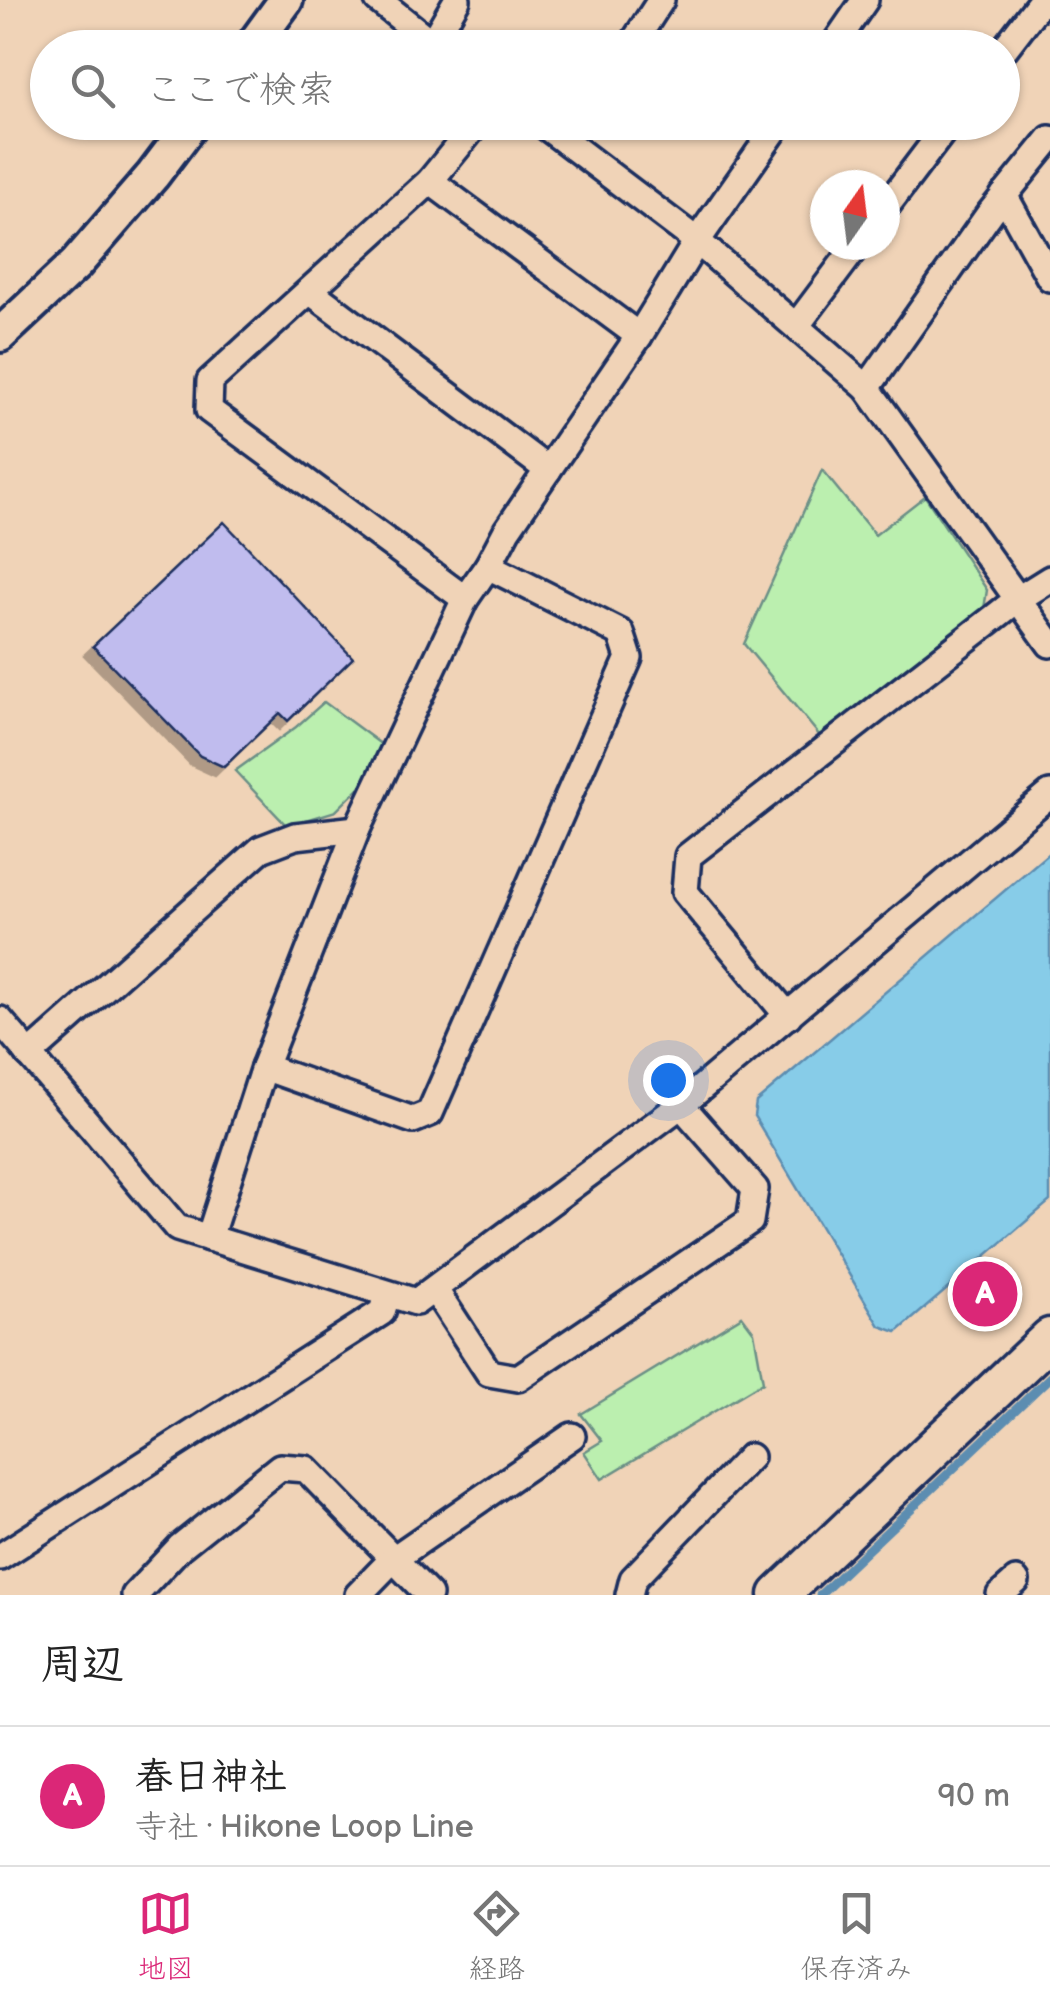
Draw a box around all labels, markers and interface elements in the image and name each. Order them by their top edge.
search box [30,30,1020,140]
icon: search [65,58,120,113]
text: ここで検索 [145,68,335,113]
north arrow [810,170,900,260]
your location [643,1055,694,1106]
pin: A [952,1256,1018,1332]
text: 周辺 [40,1640,124,1691]
text: 春日神社 [135,1755,287,1800]
text: A [63,1777,82,1816]
text: 90 m [938,1777,1010,1816]
text: 寺社 · Hikone Loop Line [135,1808,474,1847]
tab: 地図 [138,1886,194,1986]
tab: 経路 [469,1886,525,1986]
tab: 保存済み [800,1886,912,1986]

